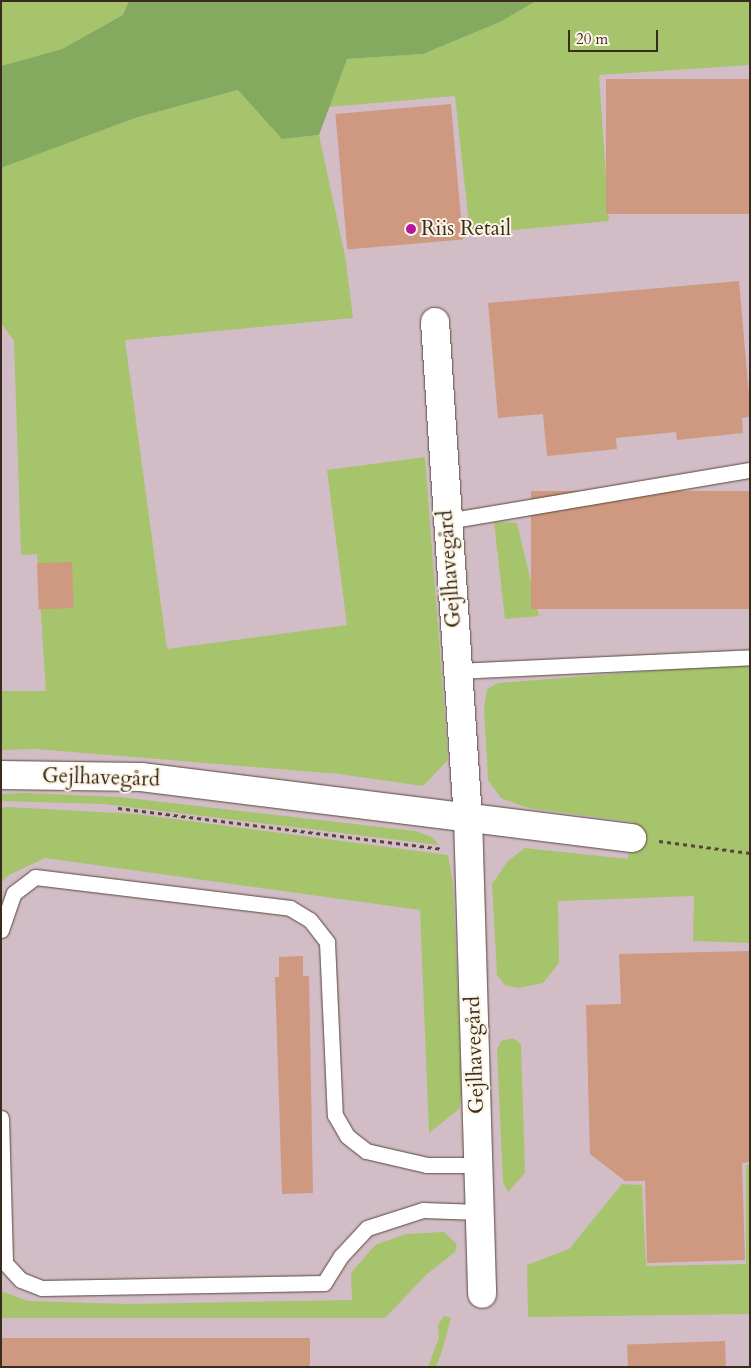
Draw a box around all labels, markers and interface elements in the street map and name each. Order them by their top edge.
scale bar [571,20,661,52]
text: 20 m [576,29,608,49]
place label: Riis Retail [421,216,511,242]
marker: Riis Retail [405,223,417,235]
street label: Gejlhavegård [433,509,467,629]
street label: Gejlhavegård [42,763,160,793]
street label: Gejlhavegård [460,996,490,1114]

